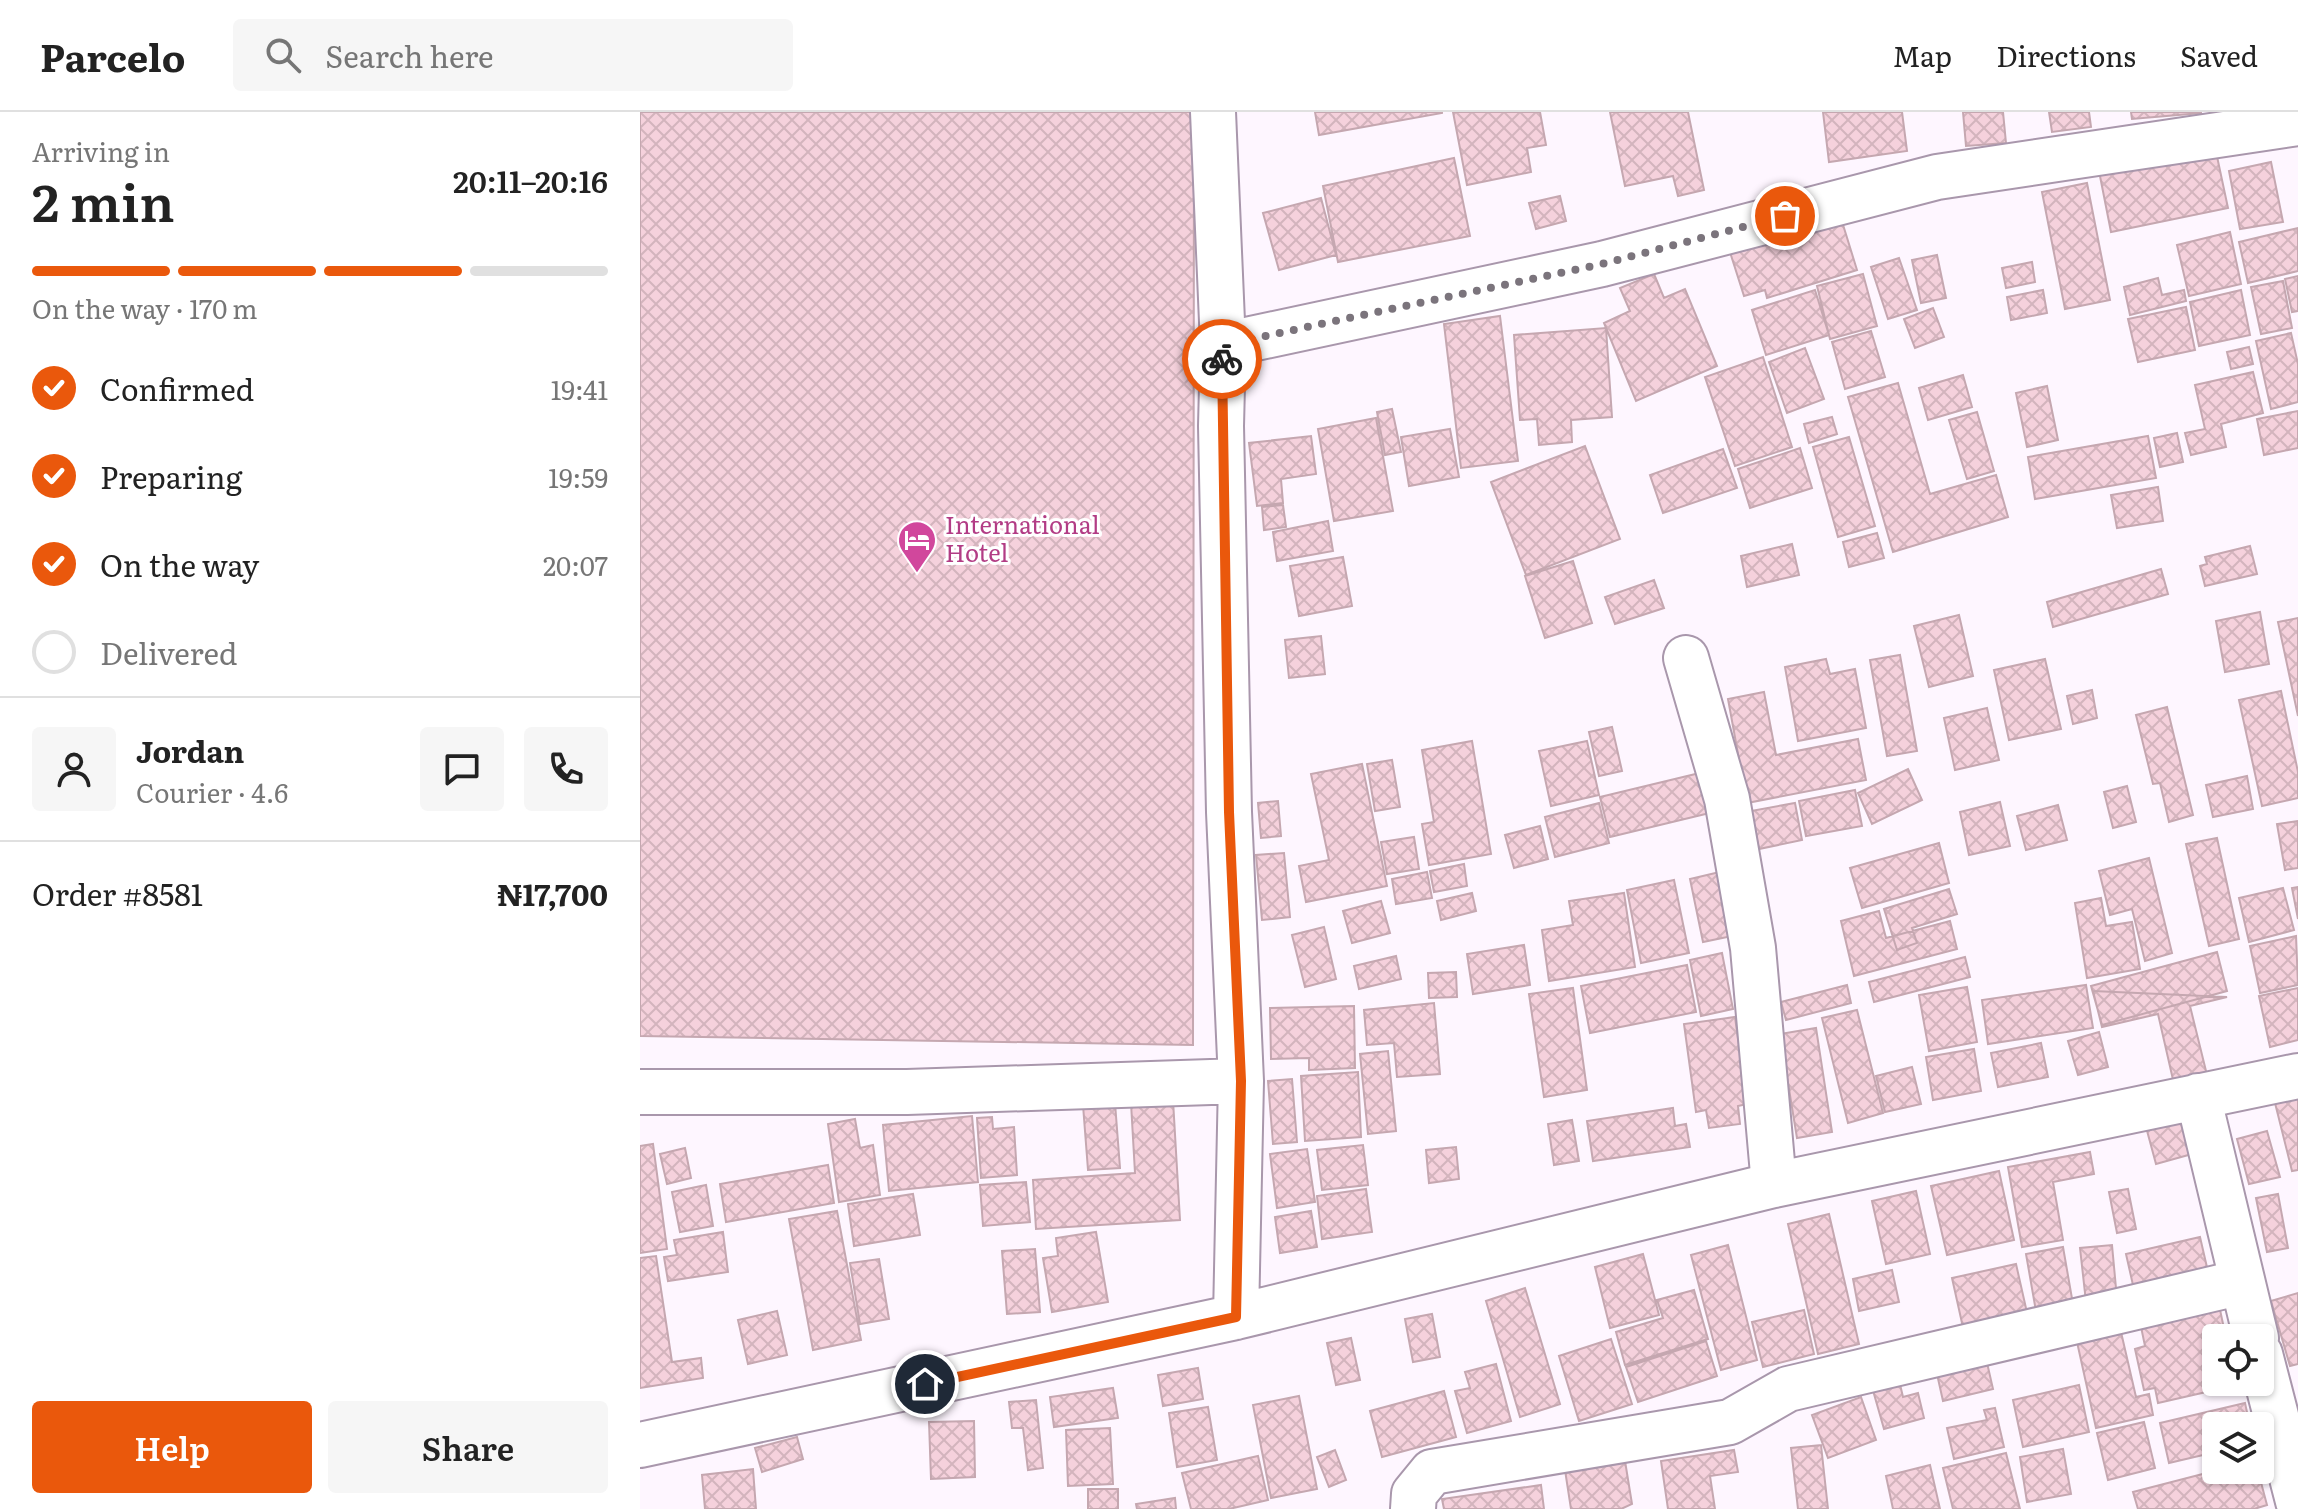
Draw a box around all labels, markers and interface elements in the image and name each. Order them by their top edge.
search box [233,19,793,91]
text: Parcelo [40,27,185,84]
icon: search [261,33,305,77]
text: Search here [325,33,494,77]
text: Map [1893,34,1952,76]
text: Directions [1996,34,2136,76]
text: Saved [2180,34,2258,76]
text: Arriving in [32,131,170,170]
text: 20:11–20:16 [453,158,608,202]
text: 2 min [32,161,175,238]
pin [1751,182,1819,250]
icon: bag [1763,194,1807,238]
text: On the way · 170 m [32,288,258,327]
courier [1182,319,1262,399]
icon: bike [1200,337,1244,381]
icon: check [32,366,76,410]
text: Confirmed [100,366,254,410]
text: 19:41 [551,369,608,408]
icon: check [32,454,76,498]
text: Preparing [100,454,242,498]
text: 19:59 [548,457,608,496]
place label: International Hotel [945,506,1100,569]
hotel icon: International Hotel [896,519,938,574]
icon: check [32,542,76,586]
text: On the way [100,542,259,586]
text: 20:07 [543,545,608,584]
text: Delivered [100,630,237,674]
button: person [32,727,116,811]
button: chat [420,727,504,811]
button: phone [524,727,608,811]
text: Jordan [136,728,244,772]
text: Courier · 4.6 [136,772,288,811]
text: Order #8581 [32,871,203,915]
text: ₦17,700 [497,871,608,915]
map controls [2202,1324,2274,1484]
button: locate [2202,1324,2274,1396]
pin [891,1350,959,1418]
icon: home [903,1362,947,1406]
button: Help [32,1401,312,1493]
button: Share [328,1401,608,1493]
button: layers [2202,1412,2274,1484]

